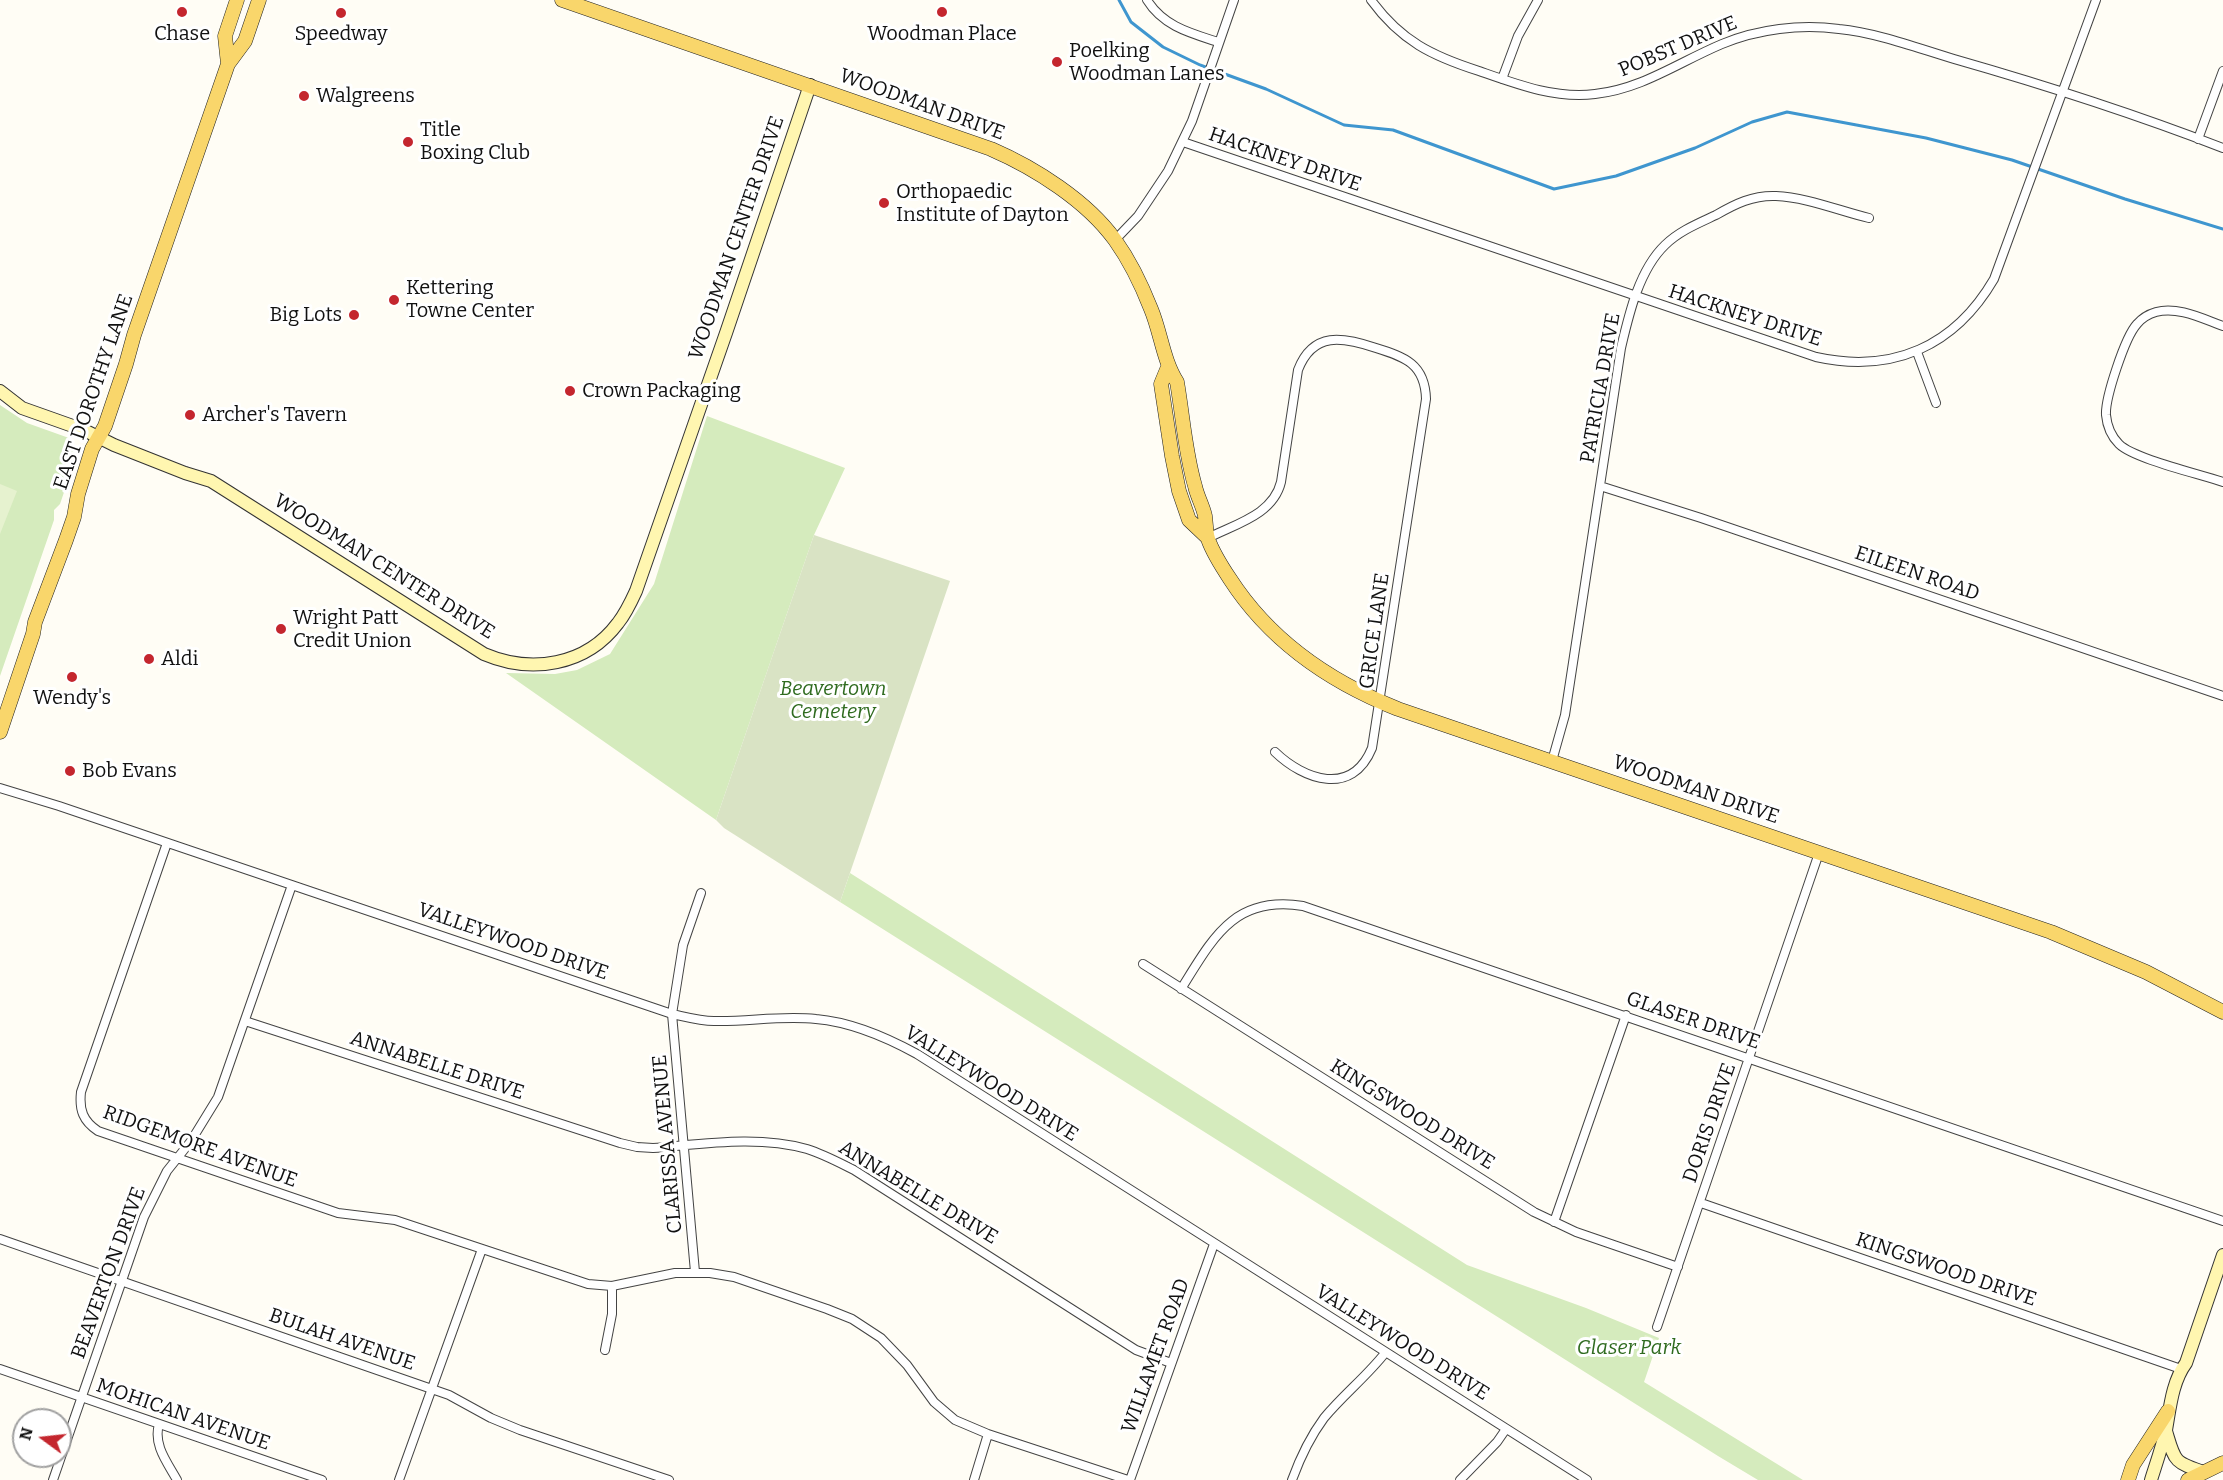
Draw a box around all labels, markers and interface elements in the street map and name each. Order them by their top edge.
marker: Chase [175,5,189,19]
marker: Woodman Place [935,5,949,19]
marker: Speedway [334,6,348,20]
street label: POBST DRIVE [1615,11,1741,83]
place label: Chase [154,22,210,46]
place label: Speedway [294,22,388,46]
place label: Woodman Place [867,22,1017,46]
place label: Poelking Woodman Lanes [1069,39,1224,86]
marker: Poelking Woodman Lanes [1050,55,1064,69]
street label: WOODMAN DRIVE [836,64,1008,146]
place label: Walgreens [316,84,415,108]
marker: Walgreens [297,89,311,103]
street label: WOODMAN CENTER DRIVE [684,113,790,363]
place label: Title Boxing Club [420,118,530,165]
street label: HACKNEY DRIVE [1206,123,1364,197]
marker: Title Boxing Club [401,135,415,149]
place label: Orthopaedic Institute of Dayton [896,180,1069,227]
marker: Orthopaedic Institute of Dayton [877,196,891,210]
place label: Kettering Towne Center [406,276,534,323]
street label: HACKNEY DRIVE [1665,280,1825,352]
street label: EAST DOROTHY LANE [49,291,139,493]
marker: Kettering Towne Center [387,293,401,307]
place label: Big Lots [269,303,342,327]
marker: Big Lots [347,308,361,322]
street label: PATRICIA DRIVE [1576,311,1626,465]
place label: Crown Packaging [582,379,741,403]
marker: Crown Packaging [563,384,577,398]
place label: Archer's Tavern [202,403,347,427]
marker: Archer's Tavern [183,408,197,422]
street label: WOODMAN CENTER DRIVE [269,489,499,645]
street label: EILEEN ROAD [1851,541,1983,607]
street label: GRICE LANE [1355,571,1395,691]
place label: Wright Patt Credit Union [293,606,411,653]
marker: Wright Patt Credit Union [274,622,288,636]
place label: Aldi [161,647,198,671]
marker: Aldi [142,652,156,666]
marker: Wendy's [65,670,79,684]
park label: Beavertown Cemetery [780,677,886,724]
place label: Wendy's [33,686,111,710]
street label: WOODMAN DRIVE [1610,750,1782,830]
place label: Bob Evans [82,759,177,783]
marker: Bob Evans [63,764,77,778]
street label: VALLEYWOOD DRIVE [414,898,612,986]
street label: GLASER DRIVE [1623,987,1763,1055]
street label: VALLEYWOOD DRIVE [900,1021,1082,1147]
street label: ANNABELLE DRIVE [347,1027,527,1105]
street label: CLARISSA AVENUE [648,1053,688,1235]
street label: KINGSWOOD DRIVE [1325,1055,1499,1175]
street label: DORIS DRIVE [1678,1060,1742,1186]
street label: RIDGEMORE AVENUE [100,1101,300,1193]
street label: ANNABELLE DRIVE [834,1136,1002,1250]
street label: BEAVERTON DRIVE [67,1184,151,1362]
street label: KINGSWOOD DRIVE [1852,1228,2040,1312]
street label: WILLAMET ROAD [1117,1275,1195,1437]
street label: VALLEYWOOD DRIVE [1311,1280,1493,1406]
street label: BULAH AVENUE [266,1304,418,1376]
park label: Glaser Park [1577,1336,1681,1360]
street label: MOHICAN AVENUE [93,1374,273,1456]
north arrow [12,1408,72,1468]
text: N [15,1425,37,1442]

